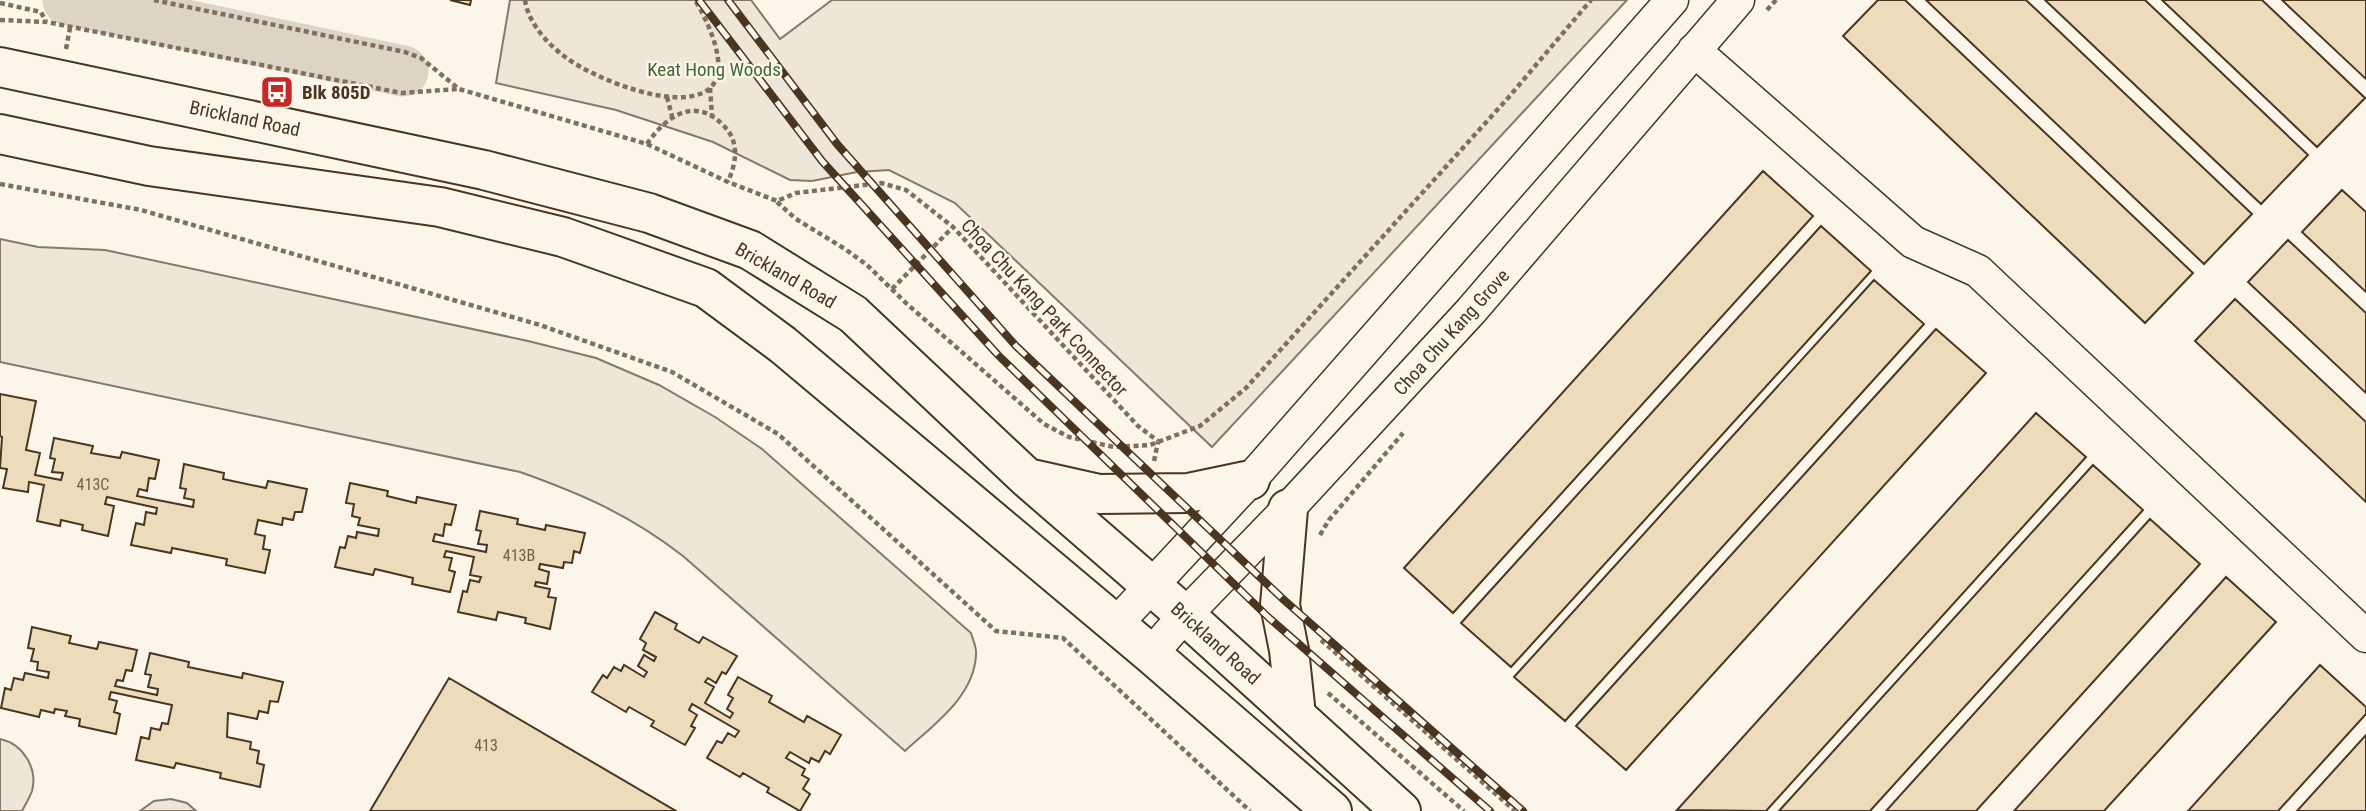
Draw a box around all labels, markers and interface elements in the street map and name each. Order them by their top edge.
park label: Keat Hong Woods [647,58,781,81]
bus stop icon: Blk 805D [258,73,296,111]
place label: Blk 805D [302,81,370,104]
street label: Brickland Road [187,96,302,141]
street label: Choa Chu Kang Park Connector [956,214,1133,401]
street label: Brickland Road [731,237,840,314]
street label: Choa Chu Kang Grove [1389,264,1514,400]
house number: 413C [77,475,109,494]
house number: 413B [503,546,535,565]
street label: Brickland Road [1166,597,1265,690]
house number: 413 [474,736,498,755]

